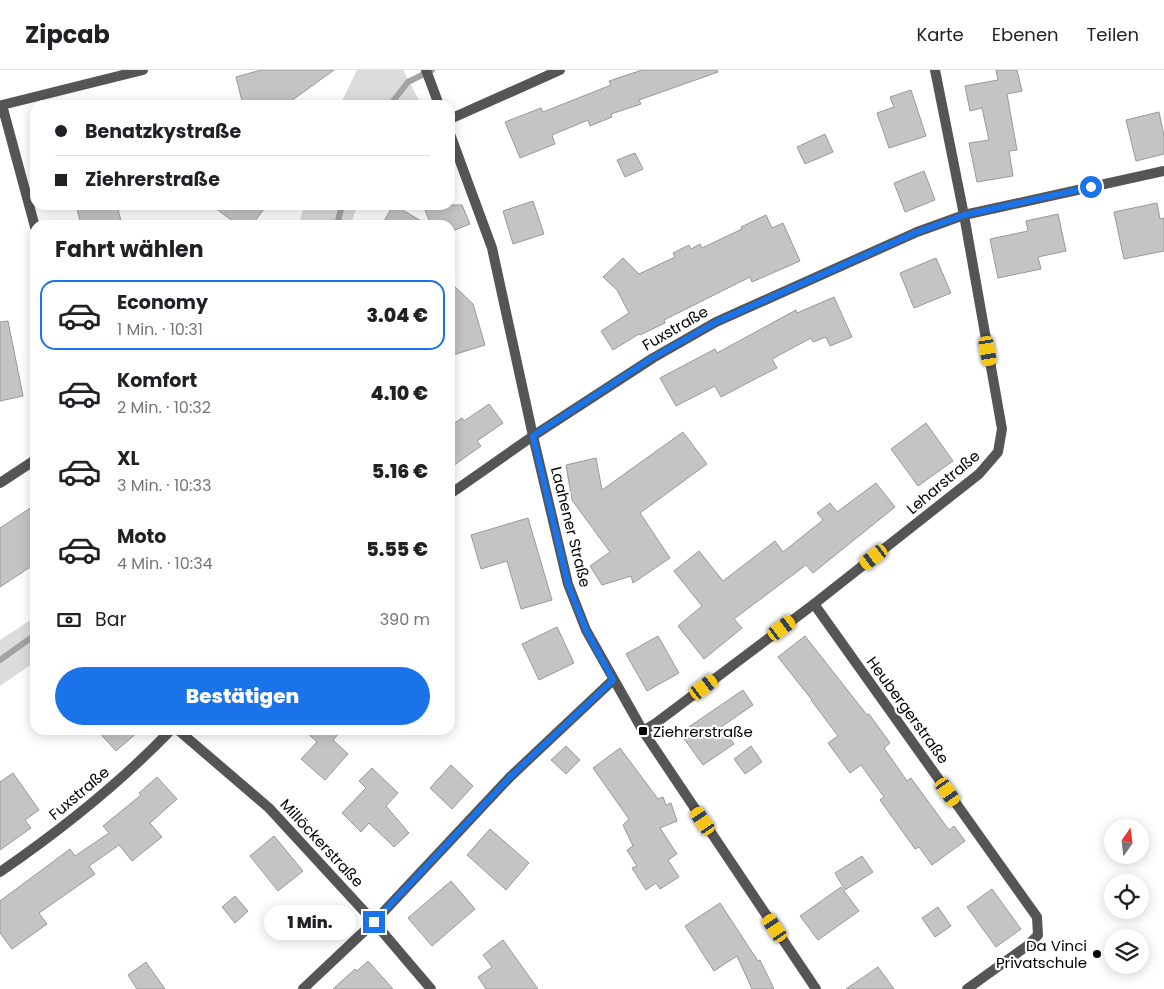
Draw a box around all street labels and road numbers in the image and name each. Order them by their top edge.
street label: Fuxstraße [638,301,712,355]
street label: Leharstraße [902,445,984,519]
street label: Laahener Straße [546,464,596,590]
street label: Heubergerstraße [862,652,954,768]
street label: Fuxstraße [44,762,114,824]
street label: Millöckerstraße [275,794,369,892]

